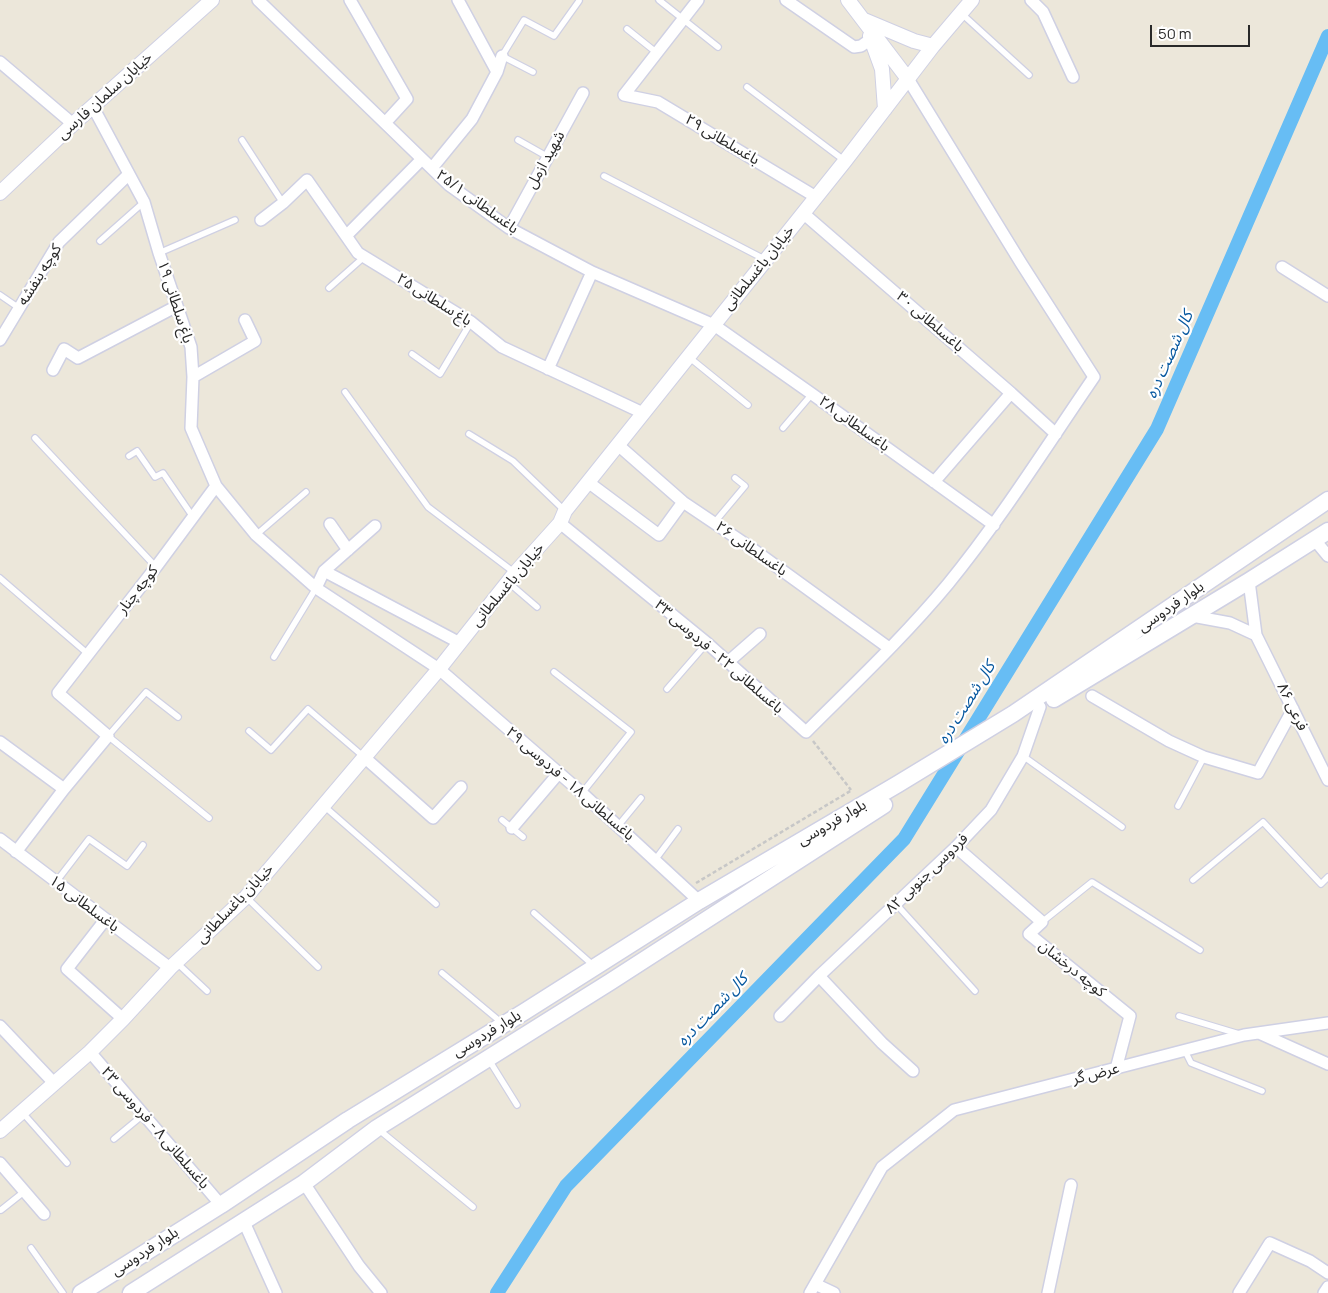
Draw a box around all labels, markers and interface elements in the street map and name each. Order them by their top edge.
scale bar [1153,15,1253,47]
text: 50 m [1158,23,1192,44]
street label: خیابان سلمان فارسی [54,49,156,143]
street label: باغسلطانی ۲۹ [682,111,762,169]
street label: شهید ازمل [523,128,569,192]
street label: باغسلطانی ۲۵/۱ [432,166,522,238]
street label: خیابان باغسلطانی [719,222,799,314]
street label: کوچه بنفشه [14,241,66,309]
street label: باغ سلطانی ۱۹ [153,259,197,345]
street label: باغ سلطانی ۲۵ [393,270,475,330]
street label: باغسلطانی ۳۰ [893,288,967,356]
water label: کال شصت دره [1142,308,1198,402]
street label: باغسلطانی ۲۸ [815,392,893,456]
street label: باغسلطانی ۲۶ [712,518,790,580]
street label: خیابان باغسلطانی [468,539,548,631]
street label: کوچه چنار [114,562,162,618]
street label: بلوار فردوسی [1134,578,1208,636]
street label: باغسلطانی ۲۲ - فردوسی ۳۳ [651,596,787,718]
water label: کال شصت دره [934,658,1000,748]
street label: فرعی ۸۶ [1273,680,1311,734]
street label: باغسلطانی ۱۸ - فردوسی ۲۹ [502,723,638,845]
street label: بلوار فردوسی [794,796,870,850]
street label: فردوسی جنوبی ۸۲ [882,830,972,918]
street label: خیابان باغسلطانی [192,860,278,948]
street label: باغسلطانی ۱۵ [45,872,123,936]
street label: کوچه درخشان [1035,937,1109,1001]
water label: کال شصت دره [674,970,752,1050]
street label: بلوار فردوسی [450,1007,524,1061]
street label: عرض گر [1071,1059,1121,1089]
street label: باغسلطانی ۸ - فردوسی ۲۳ [97,1063,213,1193]
street label: بلوار فردوسی [108,1224,182,1280]

